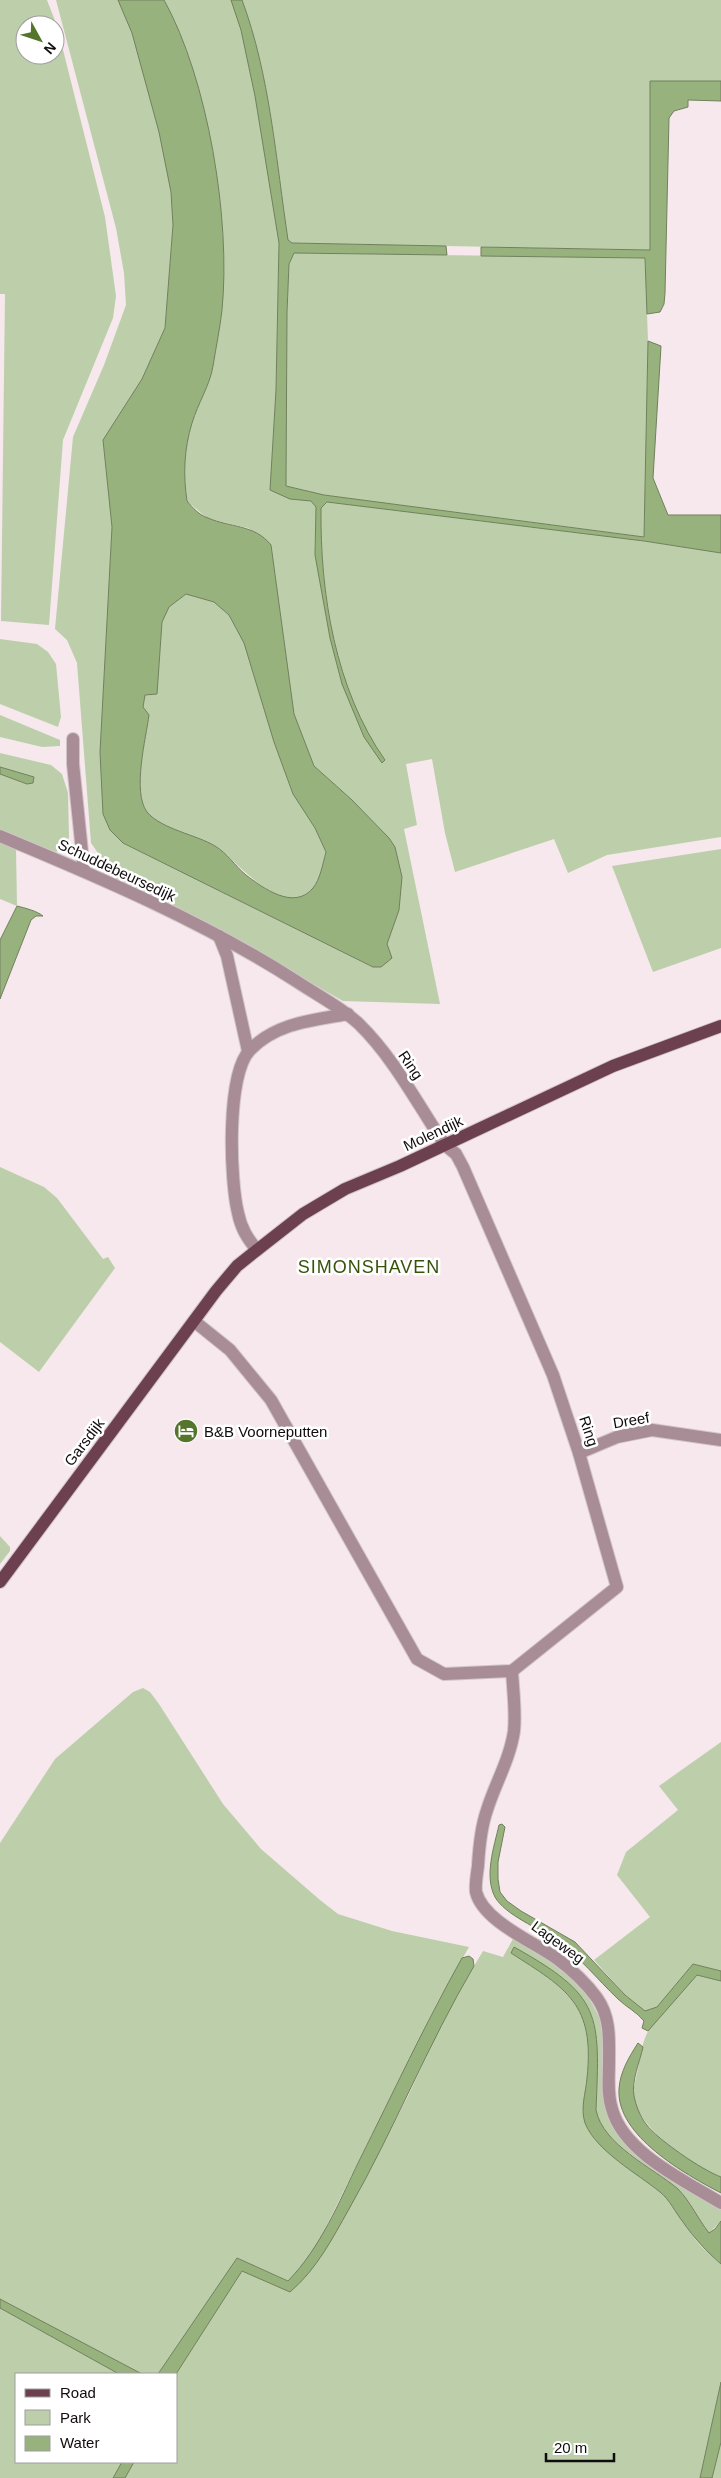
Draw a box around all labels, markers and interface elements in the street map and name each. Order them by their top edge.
north arrow [15,15,65,65]
text: N [41,39,59,57]
street label: Schuddebeursedijk [56,835,179,905]
street label: Ring [395,1047,427,1083]
street label: Molendijk [401,1112,466,1154]
district label: SIMONSHAVEN [298,1257,440,1277]
street label: Dreef [611,1408,651,1432]
street label: Ring [576,1414,602,1448]
street label: Garsdijk [61,1415,108,1469]
hotel icon: B&B Voorneputten [173,1418,199,1444]
place label: B&B Voorneputten [204,1423,327,1440]
street label: Lageweg [528,1917,588,1967]
legend [15,2373,178,2463]
text: Road [60,2384,96,2401]
text: Park [60,2409,91,2426]
scale bar [546,2430,614,2462]
text: Water [60,2434,99,2451]
text: 20 m [554,2439,587,2456]

